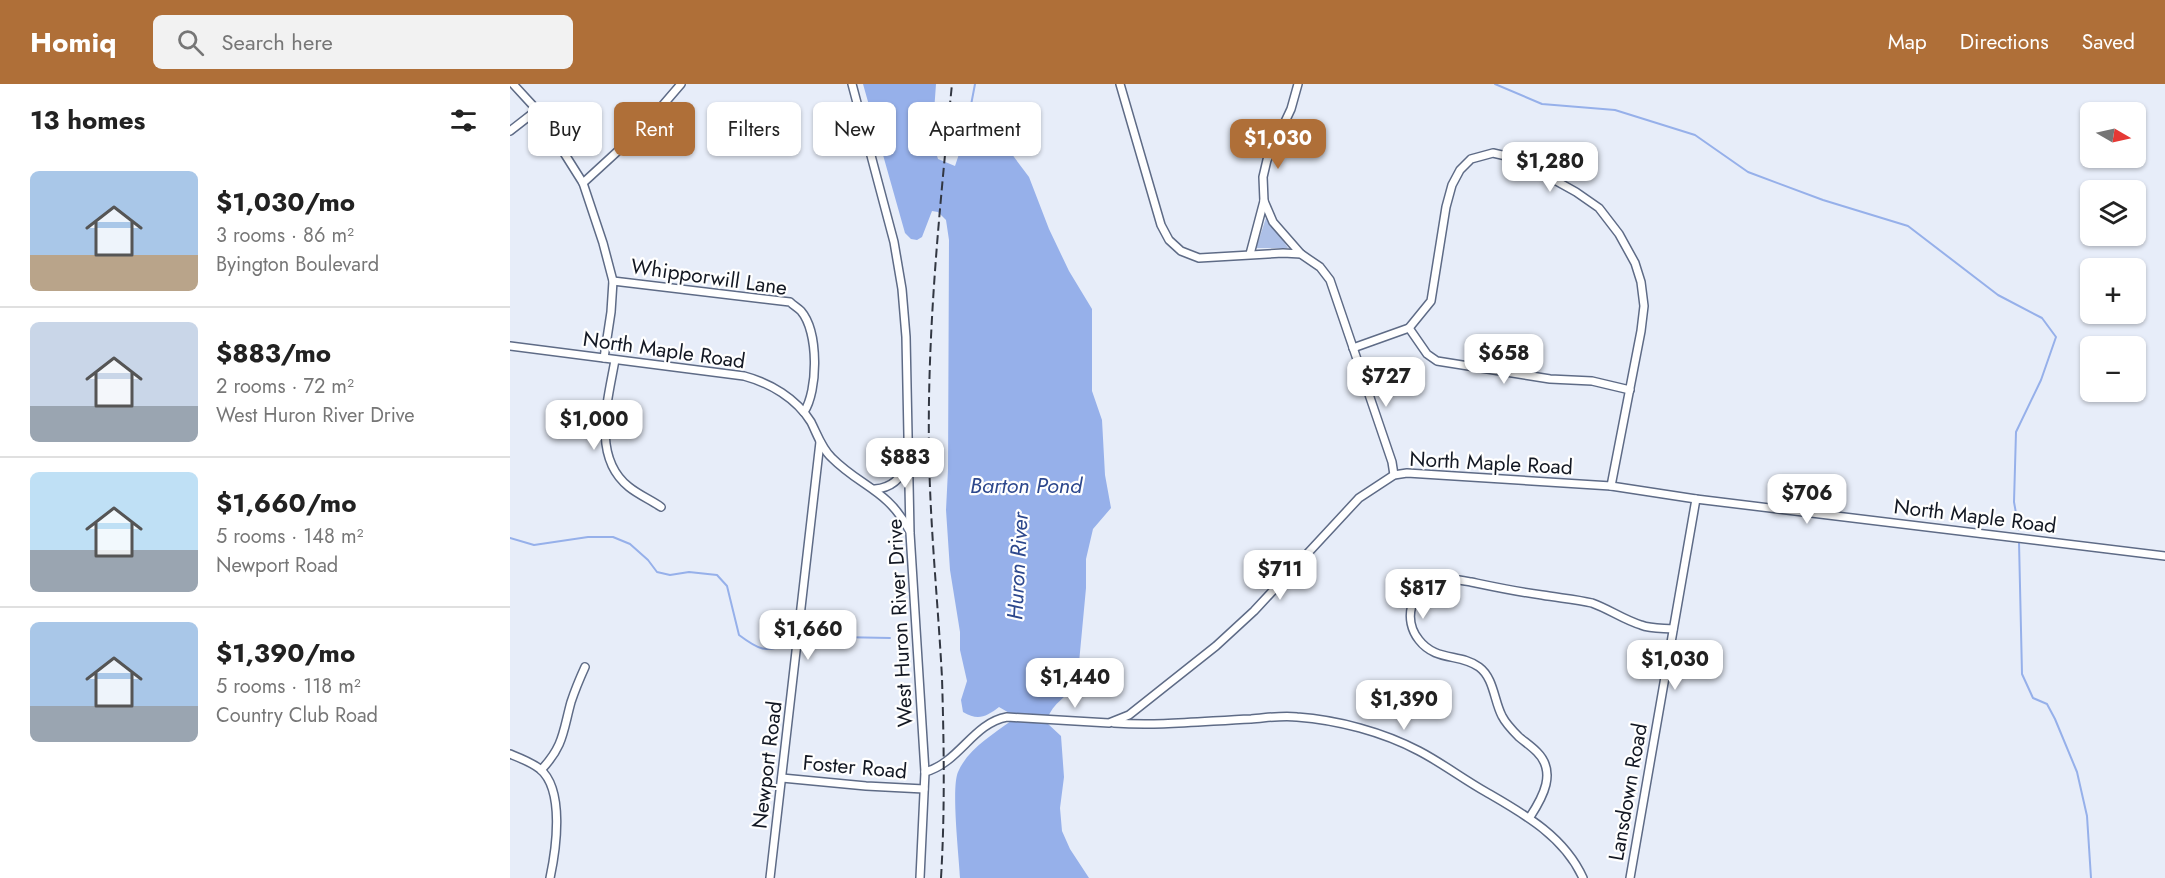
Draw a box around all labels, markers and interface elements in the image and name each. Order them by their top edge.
search box [153,15,573,69]
text: Homiq [30,22,117,63]
icon: search [174,26,207,59]
text: Search here [222,26,333,58]
text: Map [1888,27,1927,57]
text: Directions [1960,27,2049,57]
text: Saved [2082,27,2135,57]
text: 13 homes [30,101,145,139]
chip: Buy [528,102,602,156]
chip: Rent [614,102,695,156]
chip: Filters [707,102,801,156]
chip: New [813,102,896,156]
chip: Apartment [908,102,1041,156]
north arrow [2080,102,2146,168]
map controls [2080,102,2146,402]
icon: filters [447,104,480,137]
pin: $1,030 [1229,119,1327,170]
text: $1,030 [1244,124,1312,153]
pin: $1,280 [1501,142,1599,193]
text: $1,280 [1516,147,1584,176]
button: layers [2080,180,2146,246]
text: $1,030/mo [216,183,355,221]
icon: home [78,195,150,267]
text: 3 rooms · 86 m² [216,221,354,250]
text: Byington Boulevard [216,250,379,279]
street label: Whipporwill Lane [629,251,789,303]
button: + [2080,258,2146,324]
street label: North Maple Road [581,324,747,376]
text: $883/mo [216,334,331,372]
pin: $658 [1468,334,1540,385]
button: − [2080,336,2146,402]
text: $658 [1478,339,1530,368]
icon: home [78,346,150,418]
pin: $727 [1350,357,1422,408]
text: $727 [1361,362,1411,391]
text: 2 rooms · 72 m² [216,372,354,401]
pin: $1,000 [545,400,643,451]
text: West Huron River Drive [216,401,415,430]
text: $1,000 [560,405,628,434]
pin: $883 [869,438,941,489]
text: $883 [880,443,930,472]
street label: North Maple Road [1409,444,1573,482]
water label: Barton Pond [970,469,1084,501]
pin: $706 [1771,474,1843,525]
text: $706 [1781,479,1833,508]
text: $1,660/mo [216,484,356,522]
street label: North Maple Road [1892,491,2058,541]
icon: home [78,496,150,568]
water label: Huron River [998,510,1036,621]
street label: West Huron River Drive [880,518,920,728]
text: 5 rooms · 148 m² [216,522,363,551]
pin: $711 [1244,550,1316,601]
text: Newport Road [216,551,338,580]
text: $711 [1258,555,1302,584]
pin: $817 [1387,569,1459,620]
text: $817 [1399,574,1447,603]
pin: $1,660 [759,610,857,661]
text: $1,660 [773,615,843,644]
text: $1,390/mo [216,634,355,672]
pin: $1,030 [1626,640,1724,691]
text: $1,030 [1641,645,1709,674]
icon: home [78,646,150,718]
pin: $1,440 [1026,658,1124,709]
text: $1,440 [1040,663,1110,692]
text: 5 rooms · 118 m² [216,672,361,701]
pin: $1,390 [1355,680,1453,731]
text: $1,390 [1370,685,1438,714]
street label: Newport Road [744,699,790,831]
text: Country Club Road [216,701,378,730]
street label: Lansdown Road [1601,721,1655,863]
street label: Foster Road [802,748,908,786]

